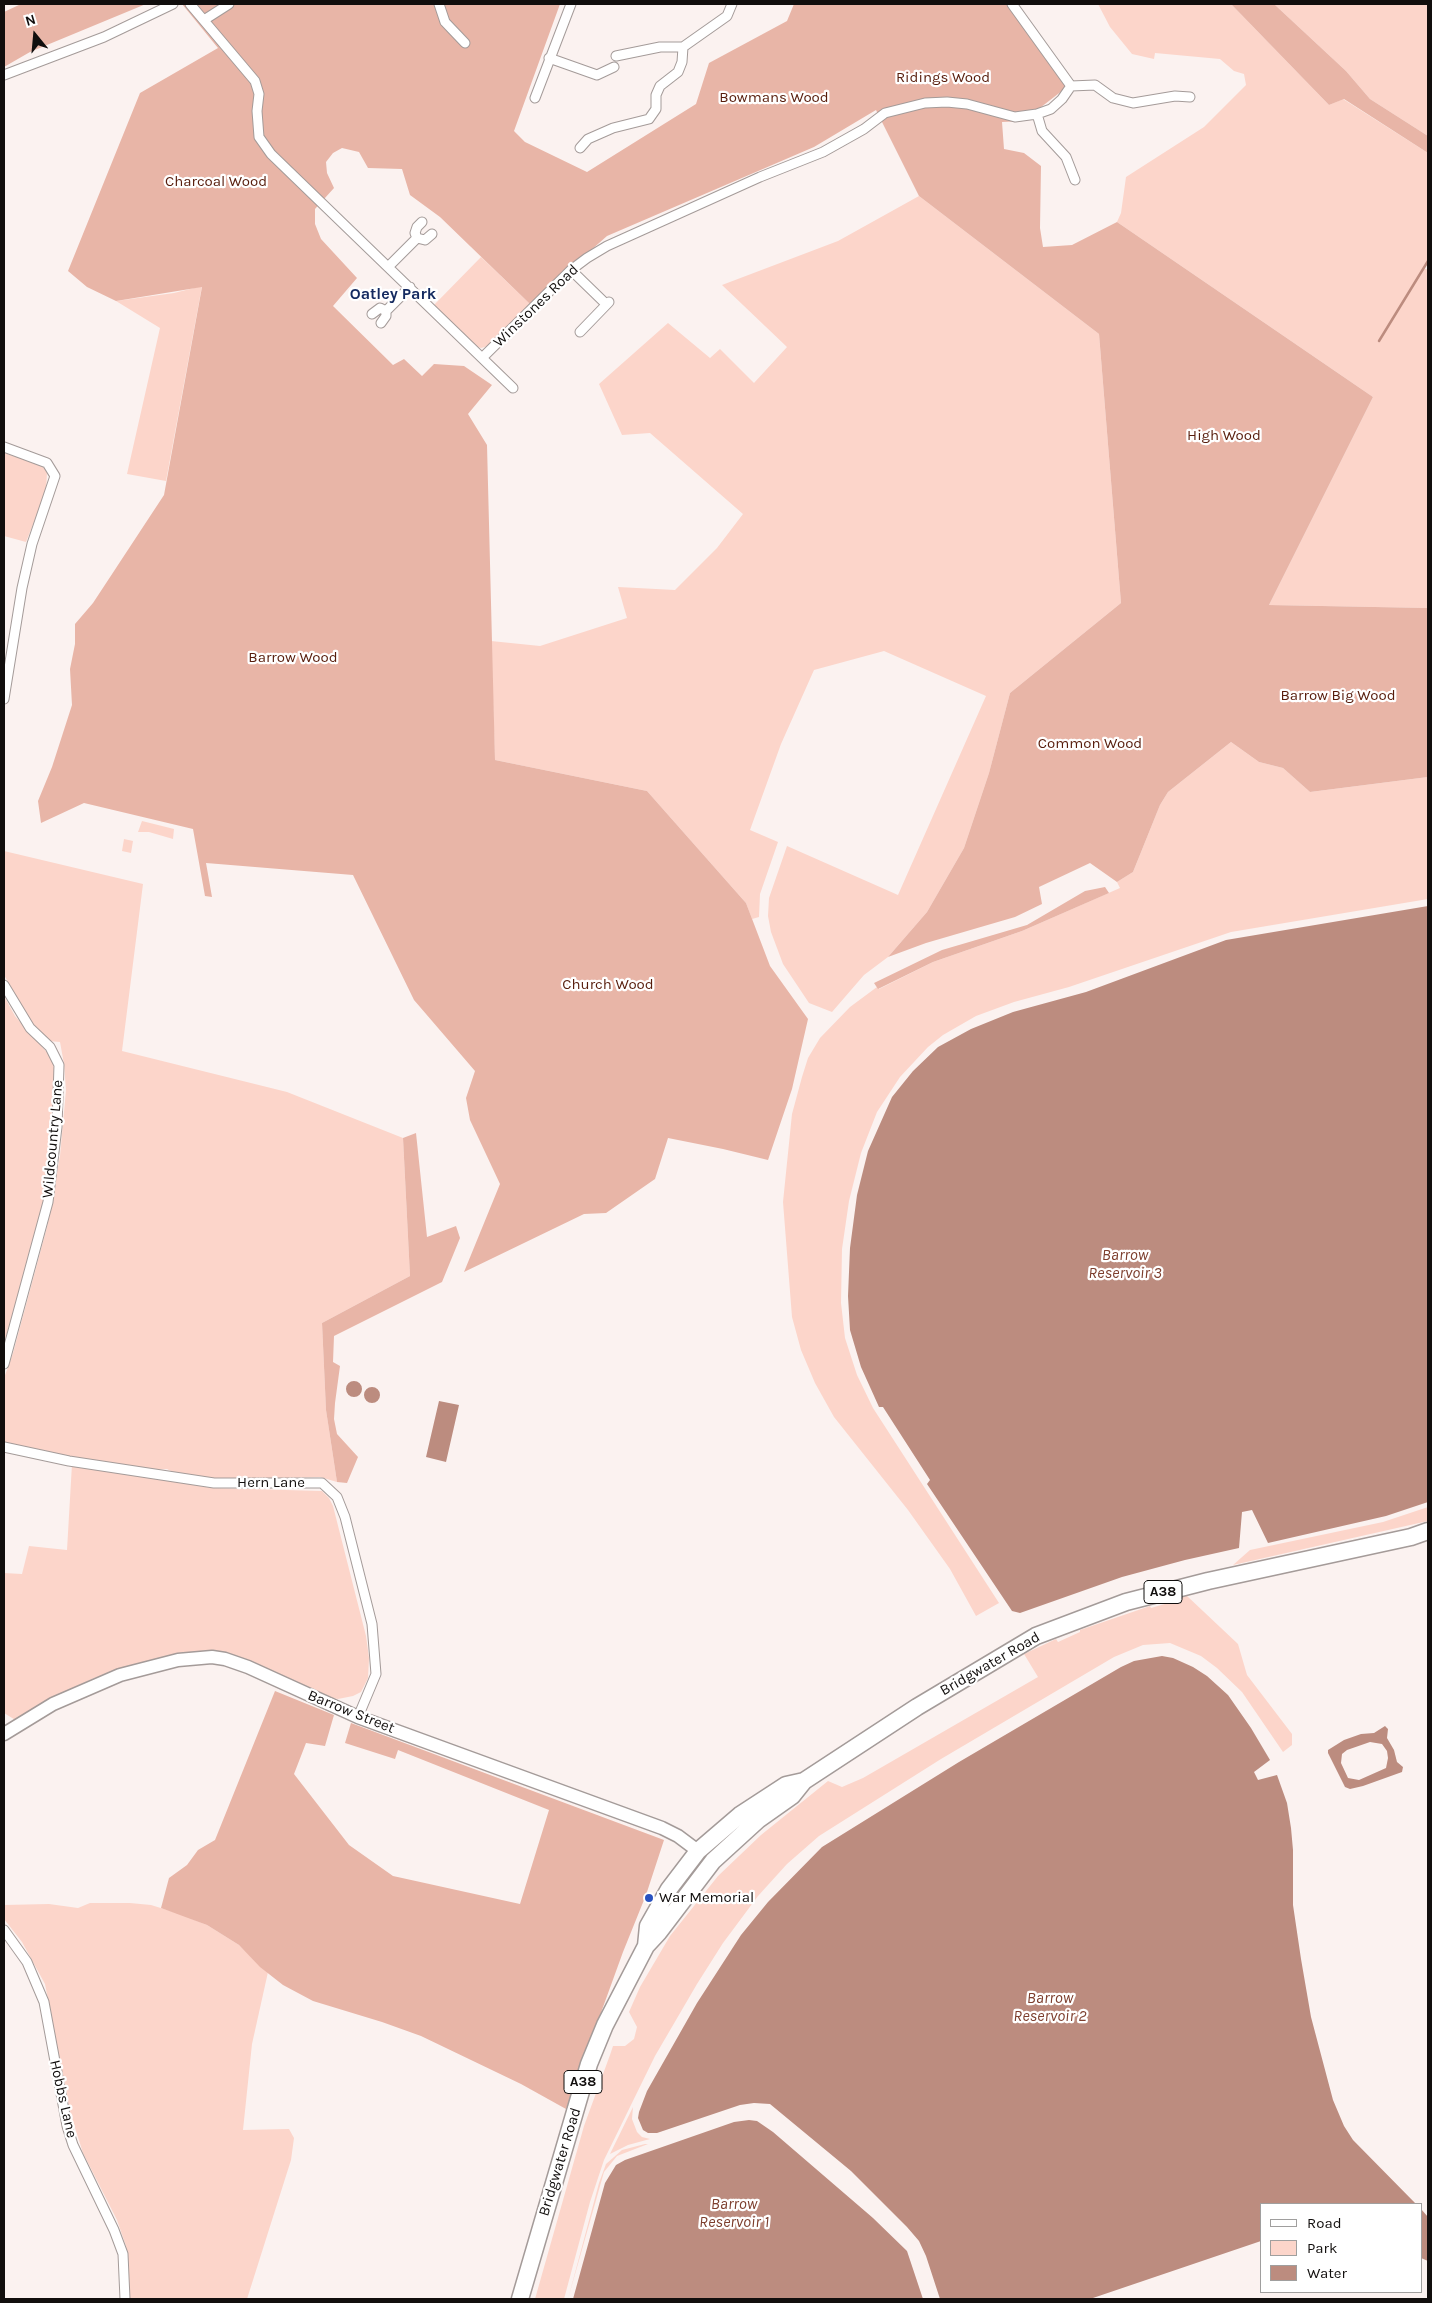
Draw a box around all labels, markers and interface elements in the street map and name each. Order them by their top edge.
north arrow [10,10,60,60]
text: N [23,11,38,30]
park label: Ridings Wood [896,69,990,87]
park label: Bowmans Wood [719,89,829,107]
park label: Charcoal Wood [165,173,267,191]
street label: Winstones Road [490,261,582,351]
district label: Oatley Park [350,284,436,304]
park label: High Wood [1187,427,1261,445]
park label: Barrow Wood [248,649,338,667]
park label: Barrow Big Wood [1280,687,1396,705]
park label: Common Wood [1038,735,1142,753]
park label: Church Wood [562,976,654,994]
street label: Wildcountry Lane [39,1079,67,1199]
water label: Barrow Reservoir 3 [1088,1245,1162,1283]
street label: Hern Lane [237,1474,305,1492]
road number: A38 [1144,1580,1182,1604]
street label: Bridgwater Road [937,1628,1043,1700]
street label: Barrow Street [305,1686,397,1738]
place label: War Memorial [659,1889,754,1907]
marker: War Memorial [643,1892,655,1904]
water label: Barrow Reservoir 2 [1013,1988,1087,2026]
street label: Hobbs Lane [45,2058,81,2140]
road number: A38 [564,2070,602,2094]
street label: Bridgwater Road [535,2106,585,2218]
water label: Barrow Reservoir 1 [699,2194,769,2232]
legend [1260,2203,1422,2293]
text: Road [1307,2214,1342,2232]
text: Park [1307,2239,1337,2257]
text: Water [1307,2264,1347,2282]

